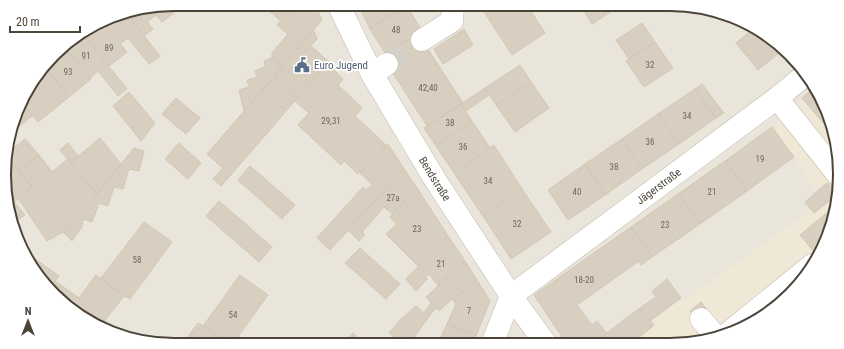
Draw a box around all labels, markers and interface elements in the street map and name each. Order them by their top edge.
scale bar [10,8,80,34]
text: 20 m [16,15,40,29]
house number: 48 [392,25,400,35]
house number: 89 [105,43,113,53]
house number: 91 [82,51,90,61]
public building icon: Euro Jugend [293,56,311,74]
place label: Euro Jugend [314,59,368,72]
house number: 32 [646,60,655,70]
house number: 93 [64,67,72,77]
house number: 42;40 [418,83,438,93]
house number: 34 [683,111,692,121]
house number: 29,31 [321,116,341,126]
house number: 38 [446,118,454,128]
house number: 36 [646,137,654,147]
house number: 36 [459,142,467,152]
street label: Bendstraße [416,154,454,203]
house number: 19 [756,154,764,164]
house number: 38 [610,162,618,172]
street label: Jägerstraße [634,165,683,207]
house number: 34 [484,176,493,186]
house number: 40 [573,187,581,197]
house number: 21 [708,187,716,197]
house number: 27a [386,193,400,203]
house number: 32 [513,219,522,229]
house number: 23 [661,220,669,230]
house number: 23 [413,224,421,234]
house number: 58 [133,255,141,265]
house number: 21 [437,259,445,269]
house number: 18-20 [574,275,594,285]
north arrow [8,301,48,341]
text: N [25,305,32,318]
house number: 7 [467,306,472,316]
house number: 54 [229,310,238,320]

